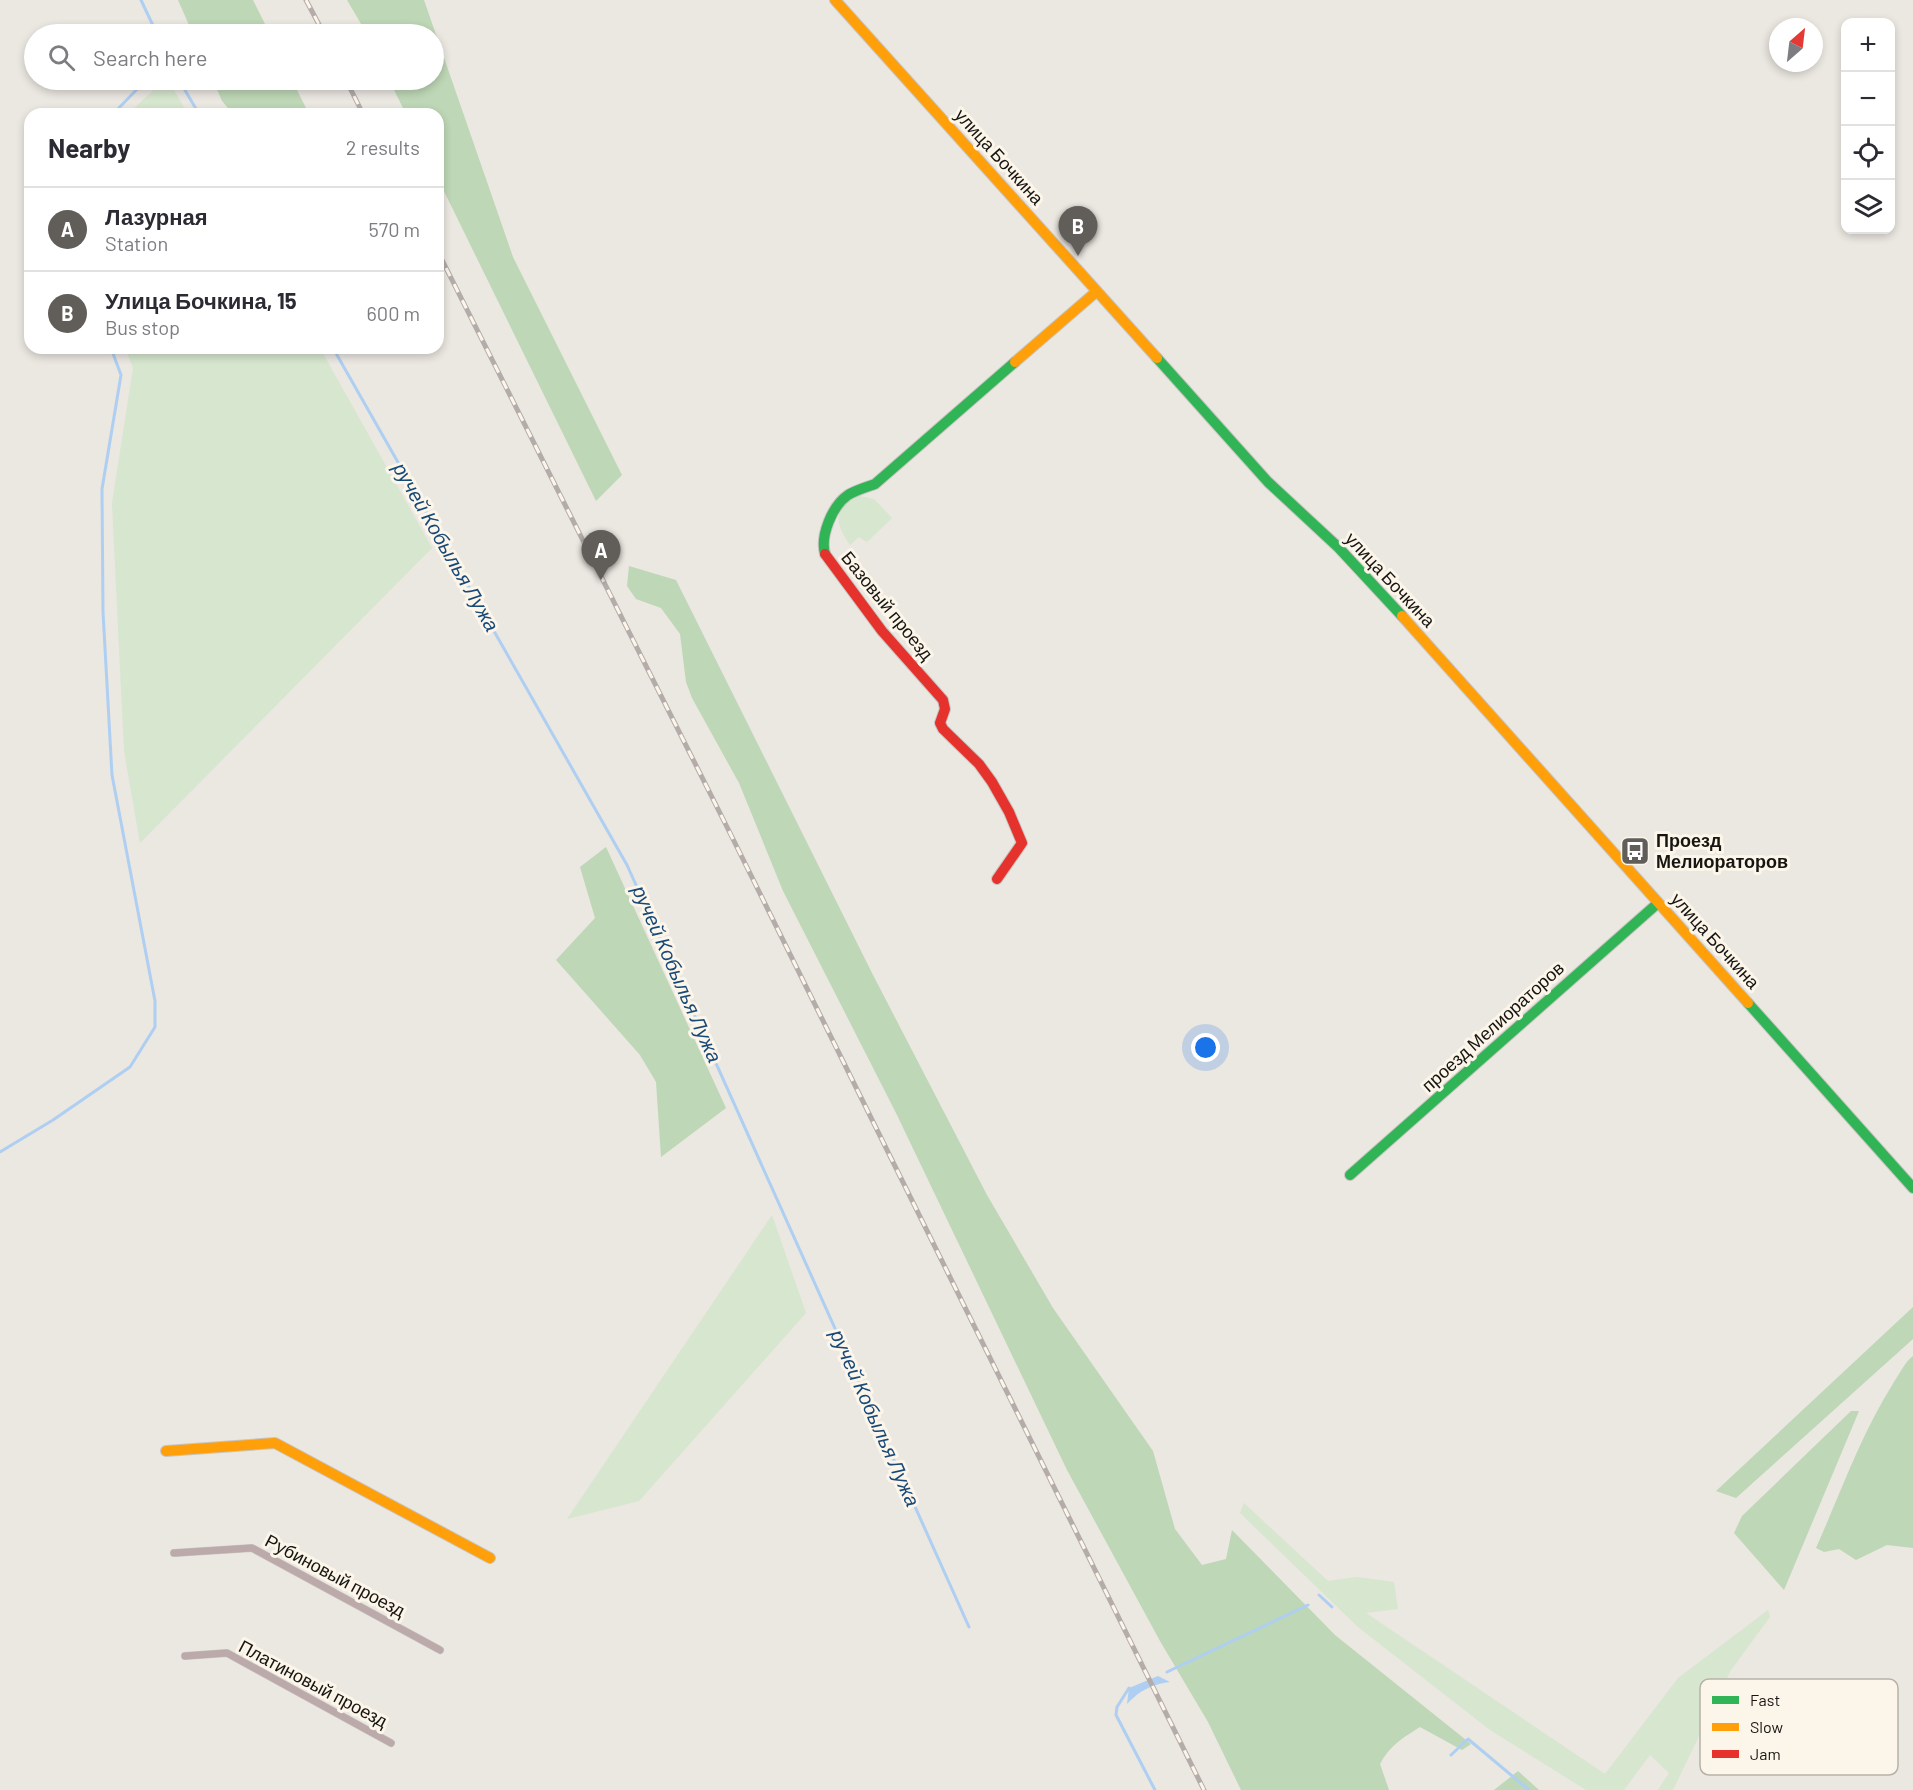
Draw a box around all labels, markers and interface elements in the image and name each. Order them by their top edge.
north arrow [1769,18,1823,72]
map controls [1841,18,1895,234]
button: + [1841,18,1895,72]
search box [24,24,444,90]
icon: search [45,41,78,74]
text: Search here [93,44,207,70]
button: − [1841,72,1895,126]
street label: улица Бочкина [951,104,1049,210]
button: locate [1841,126,1895,180]
text: Nearby [48,132,130,163]
text: 2 results [346,135,420,159]
button: layers [1841,180,1895,234]
text: Лазурная [105,203,208,229]
pin: B [1058,206,1098,256]
text: A [61,217,74,241]
text: 570 m [368,217,420,241]
text: Station [105,231,168,255]
text: Улица Бочкина, 15 [105,287,297,313]
text: B [61,301,74,325]
text: 600 m [367,301,420,325]
text: Bus stop [105,315,180,339]
water label: ручей Кобылья Лужа [388,457,505,635]
street label: улица Бочкина [1341,527,1441,632]
pin: A [582,530,620,580]
street label: Базовый проезд [837,547,939,665]
place label: Проезд Мелиораторов [1656,829,1788,872]
bus stop icon: Проезд Мелиораторов [1619,835,1651,867]
water label: ручей Кобылья Лужа [628,881,728,1066]
street label: улица Бочкина [1667,888,1765,994]
street label: проезд Мелиораторов [1417,957,1568,1096]
your location [1191,1033,1220,1062]
water label: ручей Кобылья Лужа [826,1325,926,1510]
street label: Рубиновый проезд [262,1529,410,1622]
street label: Платиновый проезд [235,1635,392,1732]
legend [1700,1679,1898,1775]
text: Fast [1750,1690,1780,1709]
text: Slow [1750,1717,1783,1736]
text: Jam [1750,1744,1781,1763]

